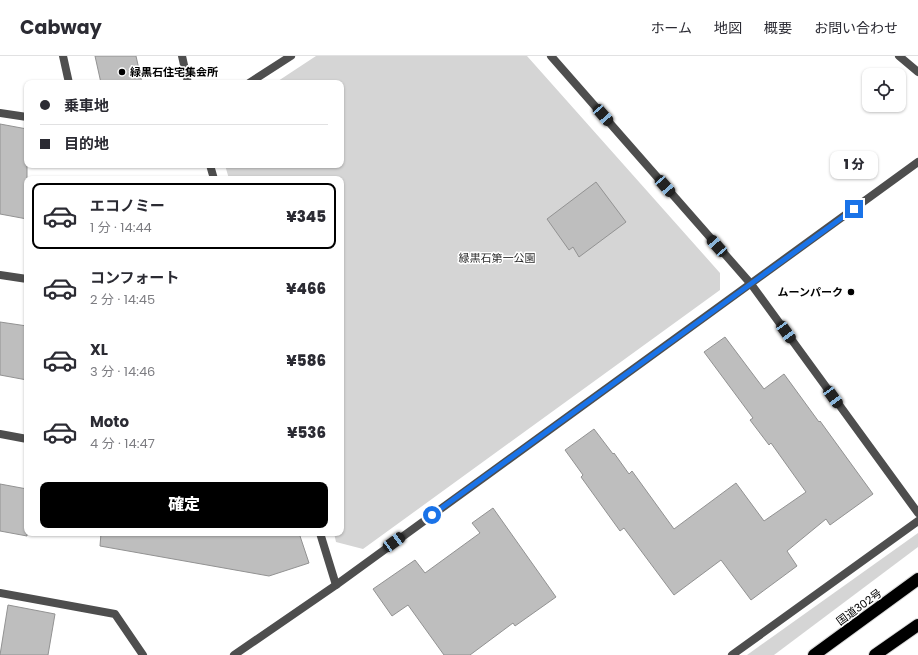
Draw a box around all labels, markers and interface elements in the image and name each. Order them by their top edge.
text: Cabway [20,14,102,41]
text: ホーム [650,18,692,38]
text: 地図 [714,18,742,38]
text: 概要 [764,18,792,38]
text: お問い合わせ [814,18,898,38]
place label: 緑黒石住宅集会所 [130,64,218,80]
marker: 緑黒石住宅集会所 [117,67,127,77]
map controls [862,68,906,112]
button: locate [862,68,906,112]
text: 乗車地 [64,95,109,116]
car [591,102,615,128]
text: 目的地 [64,133,109,154]
callout: 1 分 [830,151,878,179]
text: 1 分 [844,155,864,174]
car [653,173,677,199]
text: エコノミー [90,195,165,216]
icon: car [42,198,78,234]
route end [845,200,863,218]
text: ¥345 [286,206,326,227]
text: 1 分 · 14:44 [90,218,152,237]
car [705,233,729,259]
park label: 緑黒石第一公園 [459,250,536,266]
text: コンフォート [90,267,180,288]
icon: car [42,270,78,306]
text: ¥466 [286,278,326,299]
place label: ムーンパーク [778,284,843,300]
marker: ムーンパーク [846,287,856,297]
text: 2 分 · 14:45 [90,290,155,309]
car [774,319,798,345]
text: XL [90,339,108,360]
icon: car [42,342,78,378]
text: ¥586 [286,350,326,371]
text: 3 分 · 14:46 [90,362,155,381]
car [821,384,845,410]
text: Moto [90,411,129,432]
icon: car [42,414,78,450]
text: ¥536 [287,422,326,443]
text: 4 分 · 14:47 [90,434,155,453]
button: 確定 [40,482,328,528]
route start [423,506,441,524]
car [381,530,407,554]
street label: 国道302号 [833,585,885,629]

